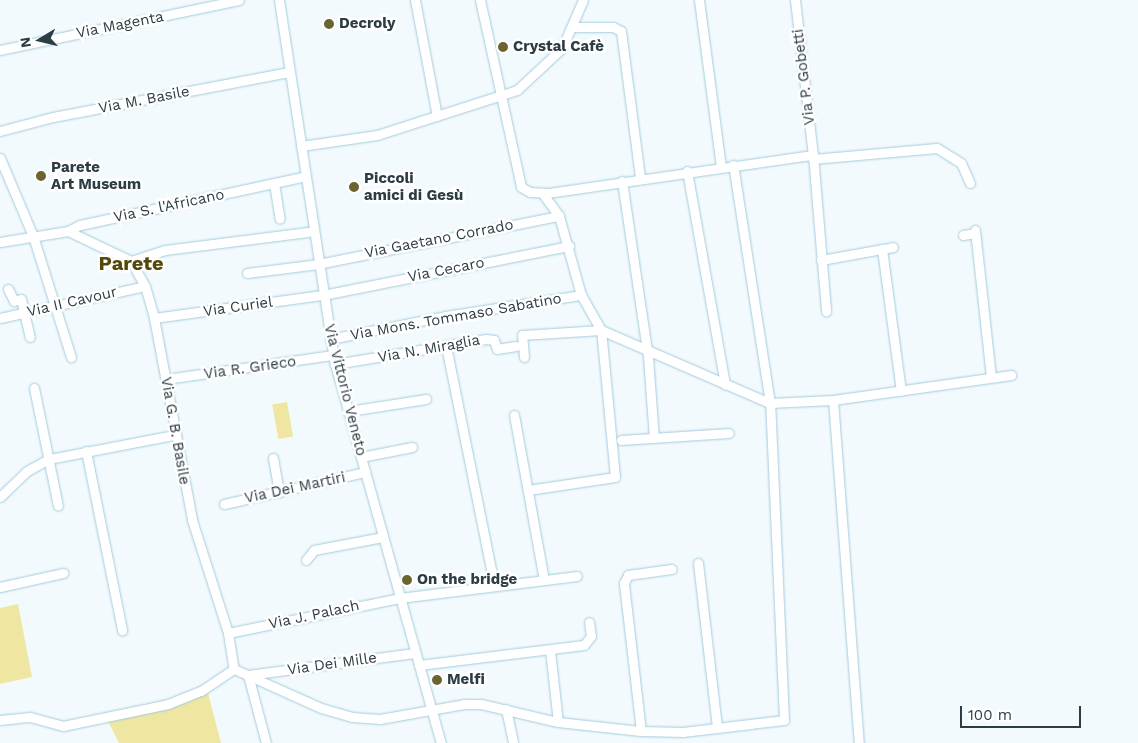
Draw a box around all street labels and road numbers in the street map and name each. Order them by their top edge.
street label: Via Magenta [75,8,165,42]
street label: Via P. Gobetti [789,28,819,126]
street label: Via M. Basile [97,82,191,118]
street label: Via S. l'Africano [112,185,226,227]
street label: Via Gaetano Corrado [363,216,515,262]
street label: Via Cecaro [406,254,486,286]
street label: Via II Cavour [25,283,119,321]
street label: Via Mons. Tommaso Sabatino [349,289,563,345]
street label: Via Curiel [202,293,274,321]
street label: Via Vittorio Veneto [320,322,370,458]
street label: Via N. Miraglia [376,331,482,367]
street label: Via R. Grieco [202,353,298,383]
street label: Via G. B. Basile [157,375,193,487]
street label: Via Dei Martiri [243,468,347,508]
street label: Via J. Palach [267,597,361,633]
street label: Via Dei Mille [286,649,378,679]

